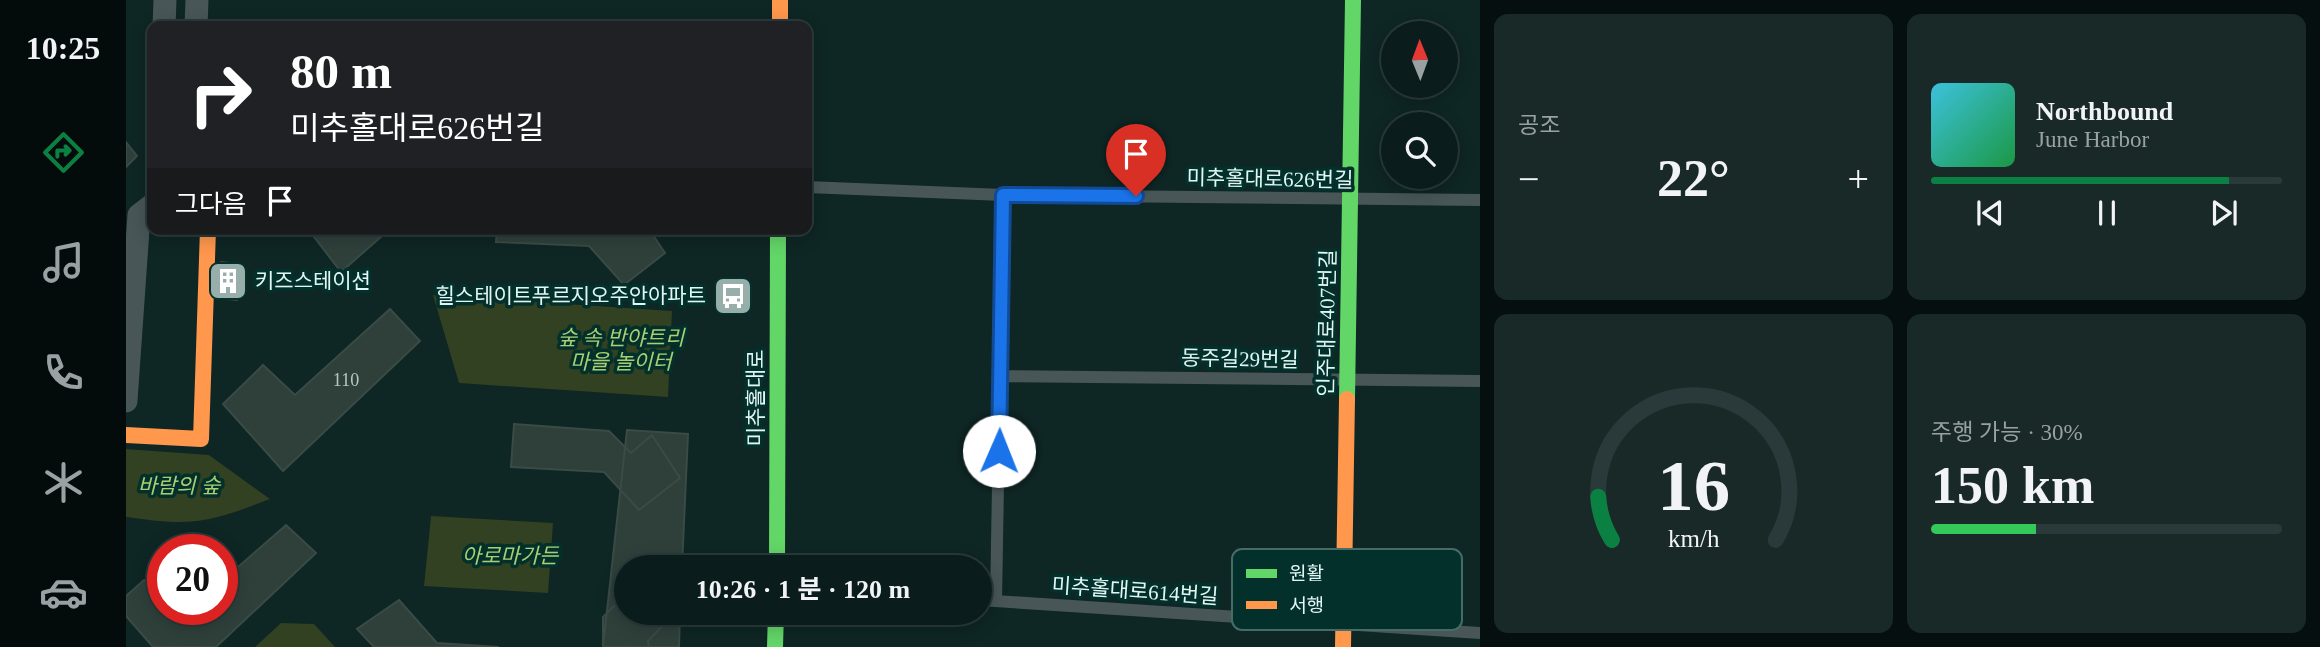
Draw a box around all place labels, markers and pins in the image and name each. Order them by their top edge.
pin [1106,124,1166,196]
building icon: 키즈스테이션 [207,260,249,302]
place label: 키즈스테이션 [255,269,371,293]
bus stop icon: 힐스테이트푸르지오주안아파트 [712,275,754,317]
place label: 힐스테이트푸르지오주안아파트 [436,284,706,308]

